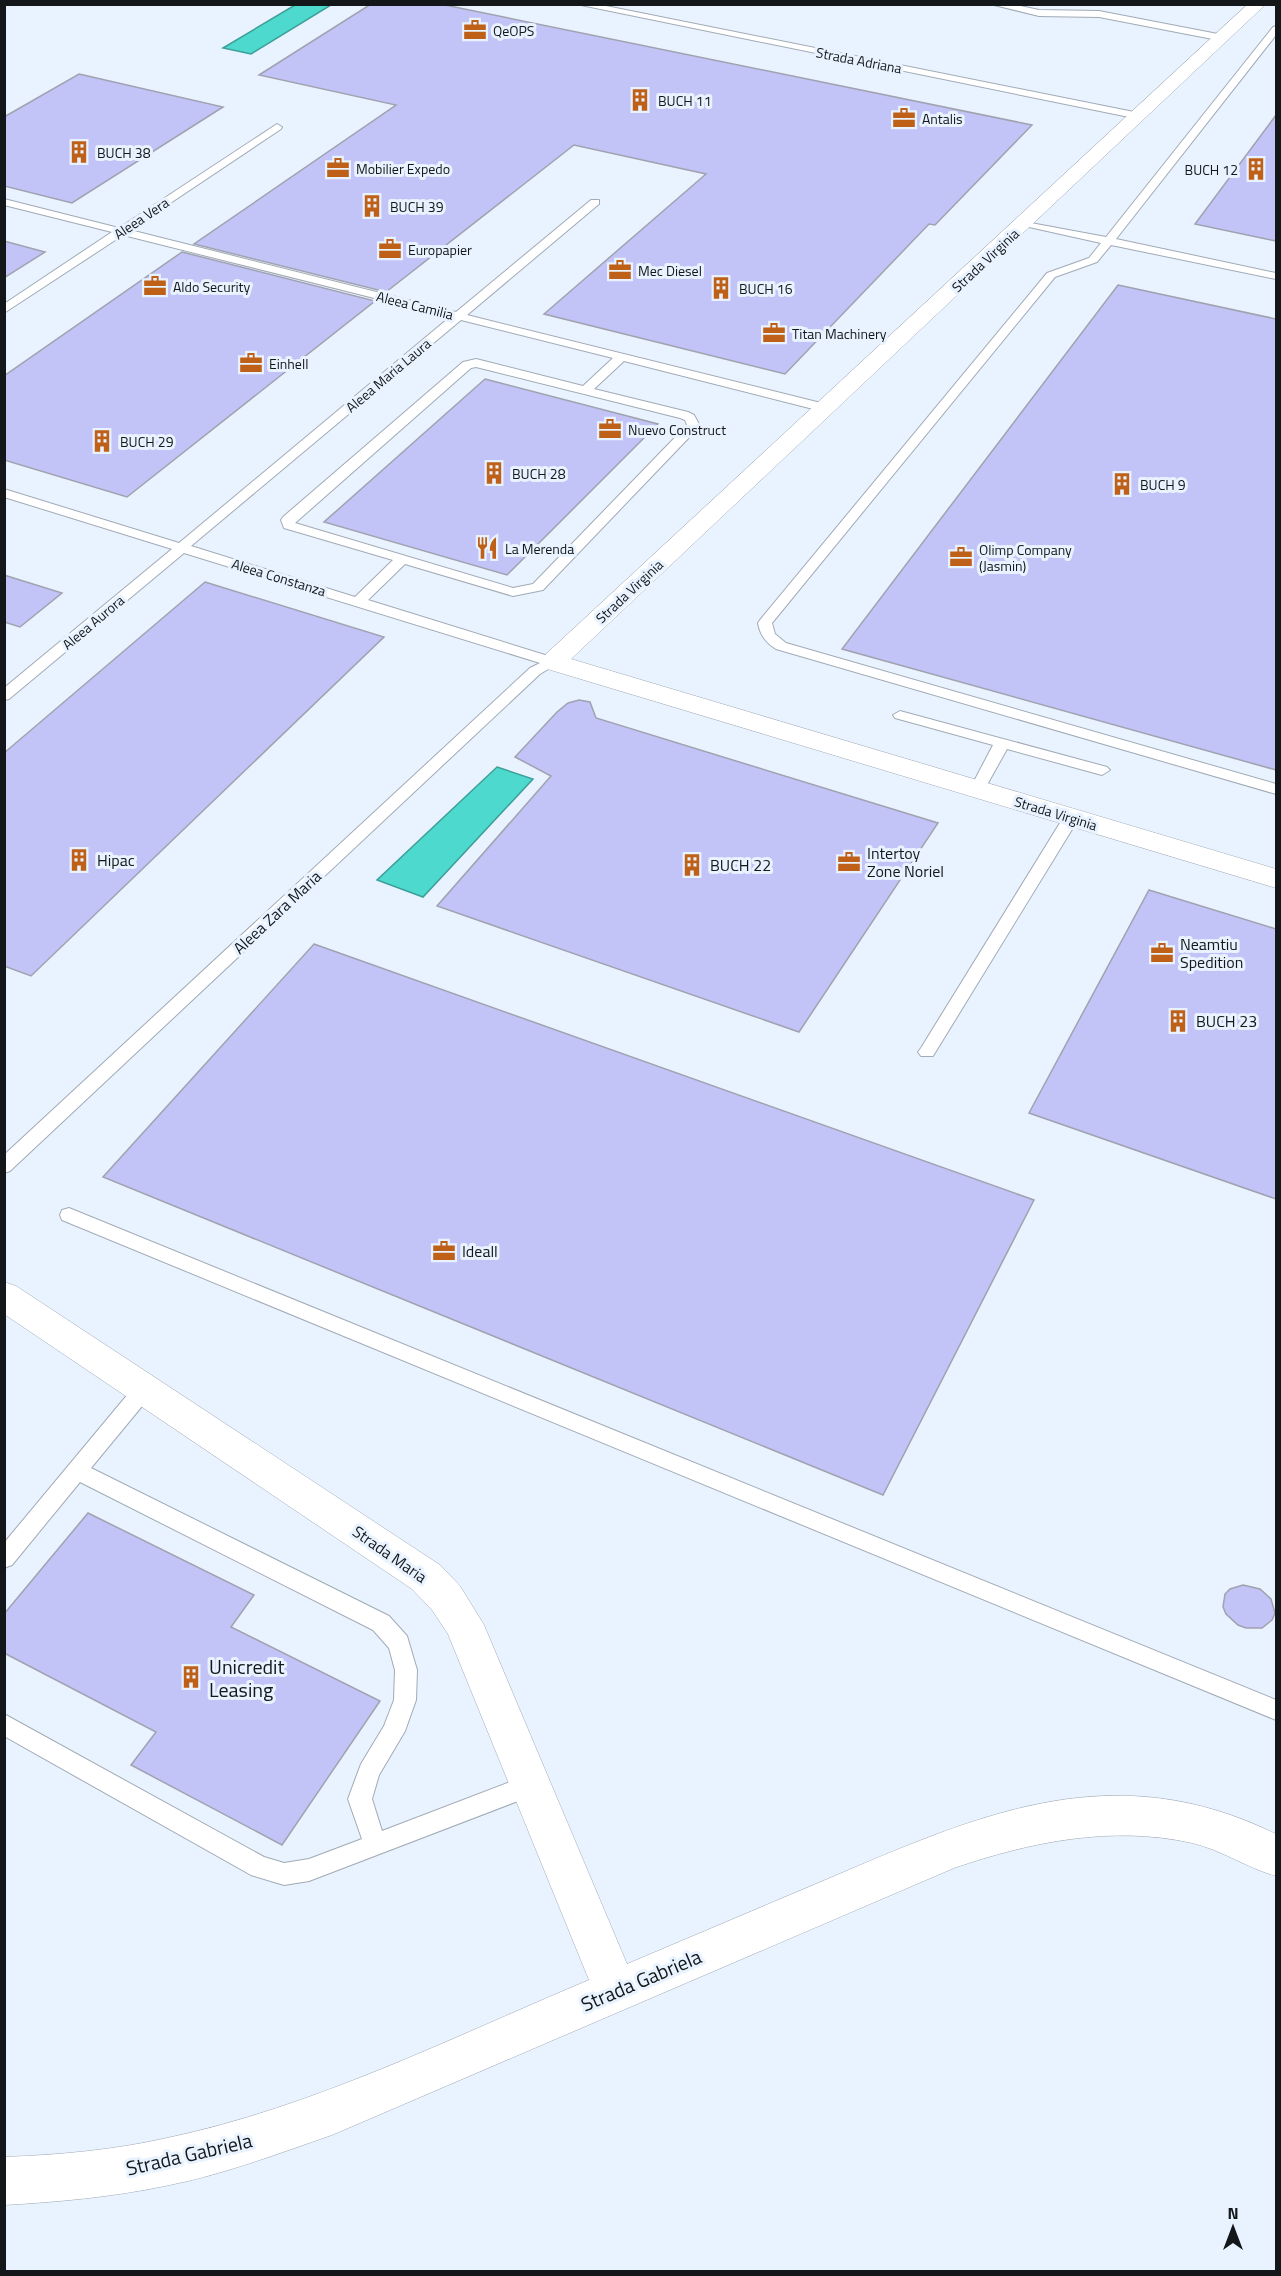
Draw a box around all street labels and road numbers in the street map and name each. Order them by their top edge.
street label: Strada Adriana [814,41,904,79]
street label: Aleea Vera [109,192,173,244]
street label: Strada Virginia [947,223,1023,297]
street label: Aleea Camilia [374,285,456,325]
street label: Aleea Maria Laura [341,333,435,417]
street label: Aleea Constanza [229,553,329,601]
street label: Strada Virginia [591,554,667,628]
street label: Aleea Aurora [57,590,129,654]
street label: Strada Virginia [1012,790,1100,836]
street label: Aleea Zara Maria [227,865,327,959]
street label: Strada Maria [348,1519,432,1589]
street label: Strada Gabriela [576,1941,706,2019]
street label: Strada Gabriela [123,2124,255,2184]

